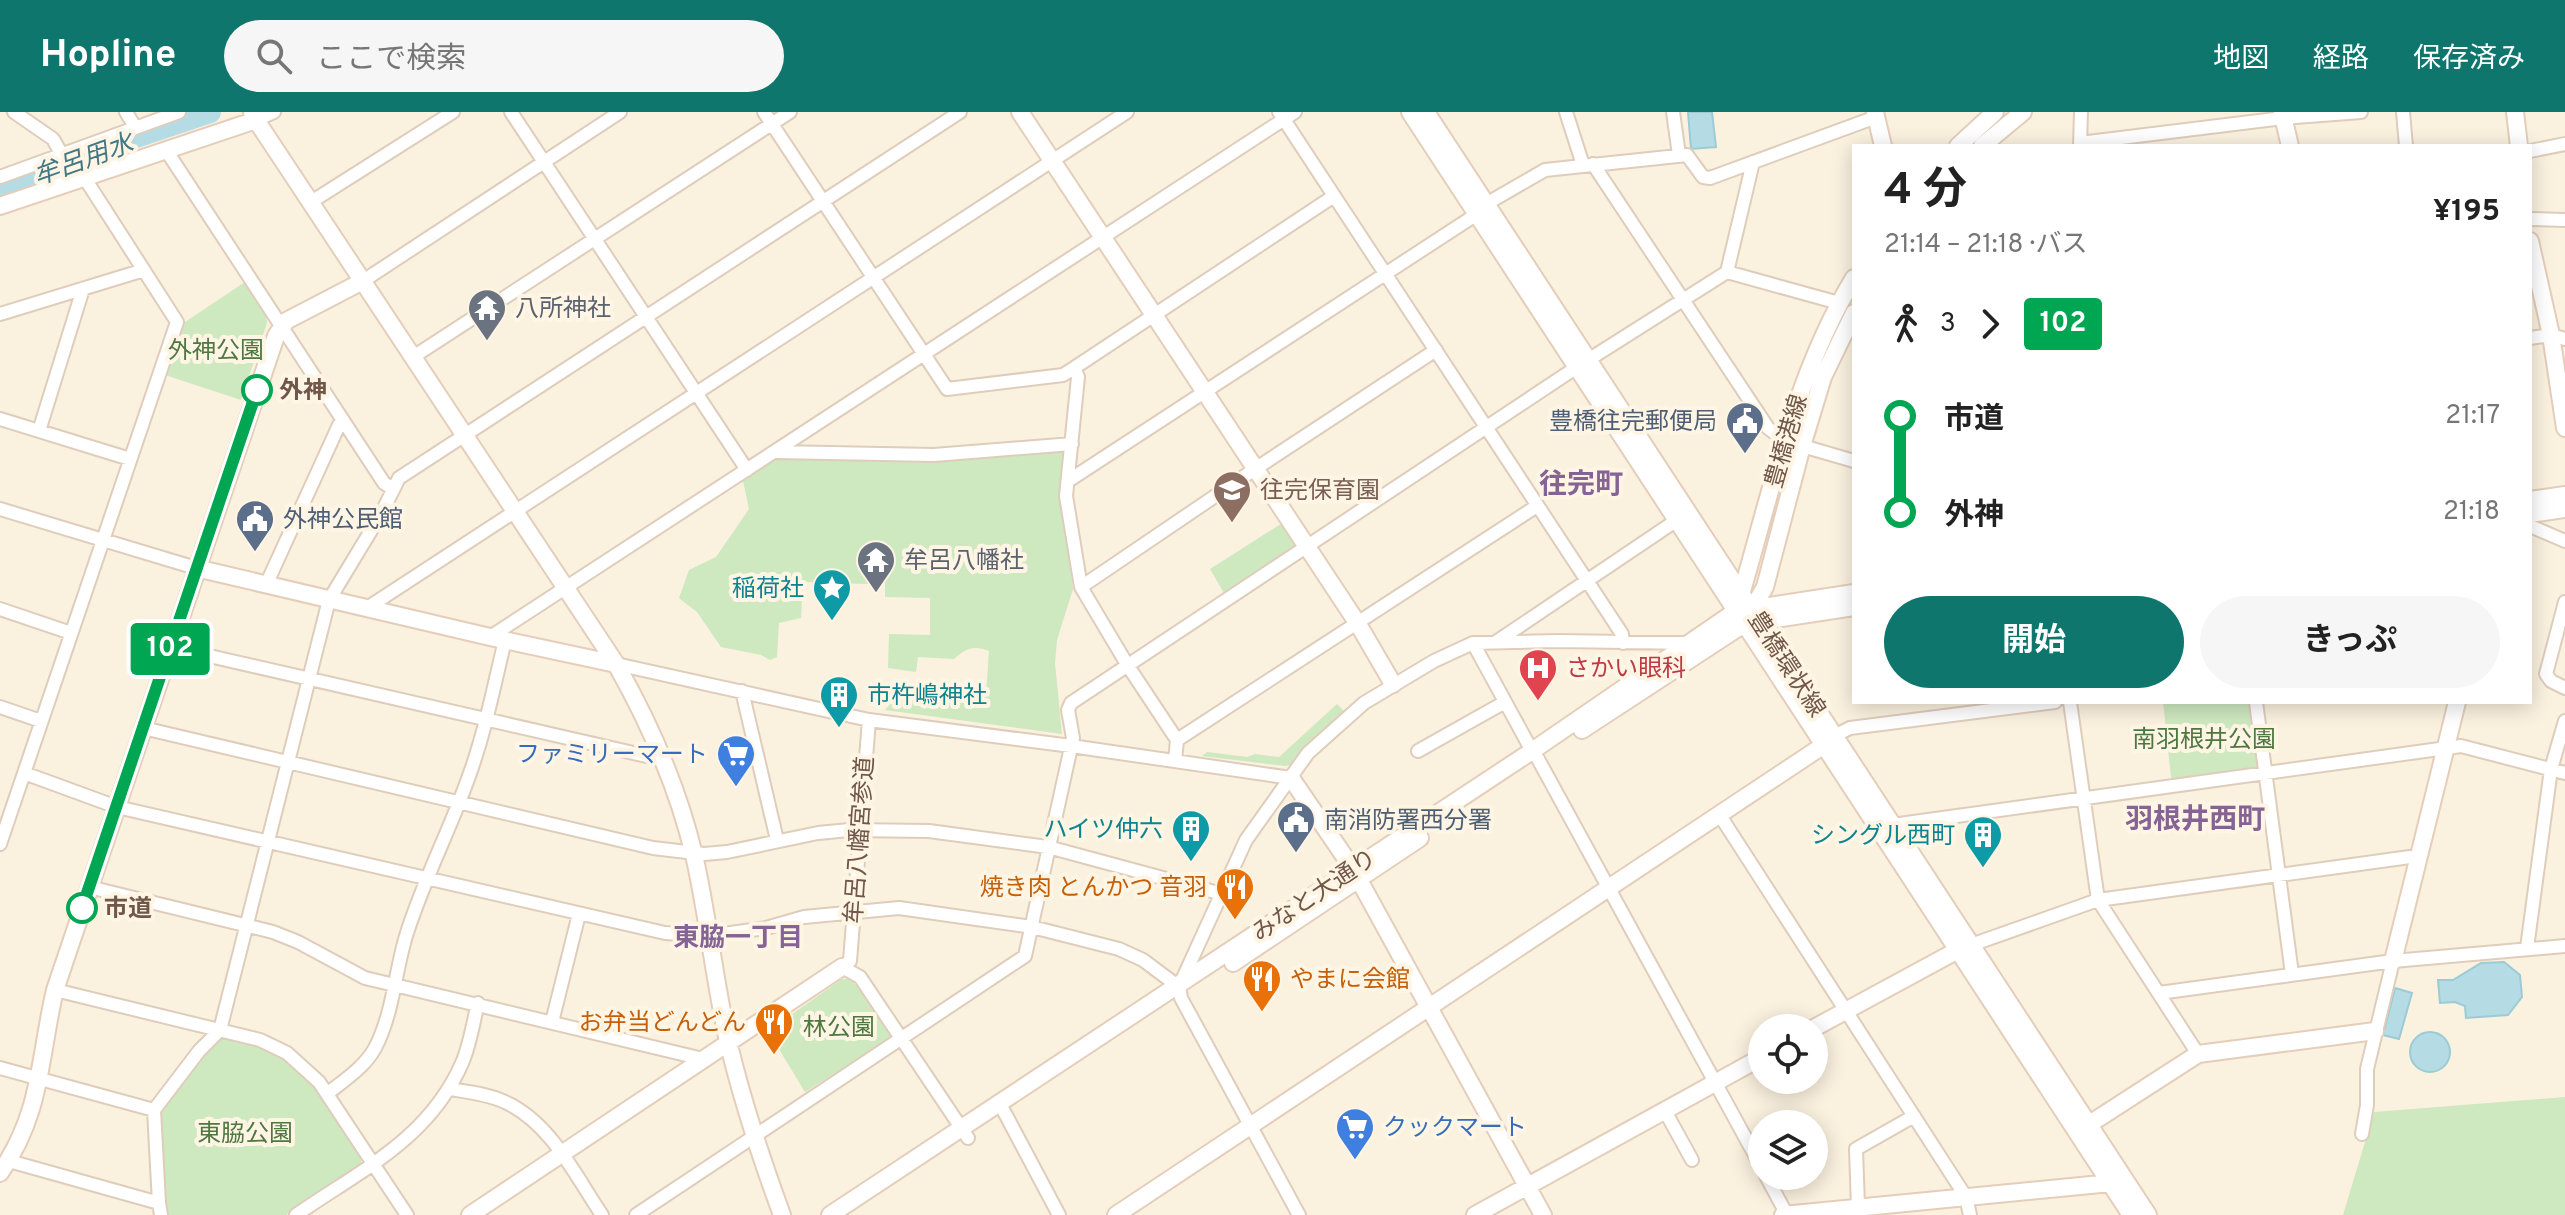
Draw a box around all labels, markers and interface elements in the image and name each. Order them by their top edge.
search box [224,20,784,92]
text: Hopline [40,32,176,81]
icon: search [252,34,296,78]
text: ここで検索 [316,42,466,79]
text: 地図 [2213,42,2269,78]
text: 経路 [2313,42,2369,78]
text: 保存済み [2413,42,2525,78]
water label: 牟呂用水 [29,127,141,195]
text: 4 分 [1884,164,1967,220]
text: ¥195 [2433,194,2500,231]
text: 21:14 – 21:18 · バス [1884,229,2088,262]
temple icon: 八所神社 [466,287,508,342]
place label: 八所神社 [515,295,611,325]
icon: walk [1884,302,1928,346]
icon: forward [1968,302,2012,346]
text: 102 [2040,306,2086,342]
text: 3 [1940,308,1956,341]
park label: 外神公園 [168,337,264,367]
marker: 外神 [242,375,272,405]
place label: 外神 [279,377,327,407]
street label: 豊橋港線 [1760,391,1816,492]
public building icon: 豊橋往完郵便局 [1724,400,1766,455]
text: 21:17 [2445,400,2500,433]
text: 市道 [1944,402,2004,439]
place label: 豊橋往完郵便局 [1549,408,1717,438]
district label: 往完町 [1539,468,1623,504]
school or university icon: 往完保育園 [1211,469,1253,524]
place label: 往完保育園 [1260,477,1380,507]
text: 21:18 [2443,496,2500,529]
public building icon: 外神公民館 [234,498,276,553]
text: 外神 [1944,498,2004,535]
place label: 外神公民館 [283,506,403,536]
temple icon: 牟呂八幡社 [855,539,897,594]
place label: 牟呂八幡社 [904,547,1024,577]
place icon: 稲荷社 [811,567,853,622]
place label: 稲荷社 [732,575,804,605]
button: 開始 [1884,596,2184,688]
button: きっぷ [2200,596,2500,688]
street label: 豊橋環状線 [1740,607,1831,724]
line badge: 102 [124,623,216,675]
text: 102 [147,631,193,667]
hospital icon: さかい眼科 [1517,647,1559,702]
place label: さかい眼科 [1566,655,1686,685]
building icon: 市杵嶋神社 [818,674,860,729]
place label: 市杵嶋神社 [867,682,987,712]
park label: 南羽根井公園 [2132,726,2276,756]
supermarket icon: ファミリーマート [715,733,757,788]
place label: ファミリーマート [516,741,708,771]
street label: 牟呂八幡宮参道 [840,755,882,925]
public building icon: 南消防署西分署 [1275,799,1317,854]
district label: 羽根井西町 [2125,803,2265,839]
place label: 南消防署西分署 [1324,807,1492,837]
building icon: ハイツ仲六 [1170,808,1212,863]
building icon: シングル西町 [1962,814,2004,869]
place label: ハイツ仲六 [1043,816,1163,846]
place label: シングル西町 [1811,822,1955,852]
street label: みなと大通り [1247,844,1383,949]
restaurant icon: 焼き肉 とんかつ 音羽 [1214,866,1256,921]
place label: 焼き肉 とんかつ 音羽 [980,874,1207,904]
marker: 市道 [67,893,97,923]
place label: 市道 [104,895,152,925]
district label: 東脇一丁目 [673,923,803,956]
restaurant icon: やまに会館 [1241,958,1283,1013]
place label: やまに会館 [1290,966,1410,996]
restaurant icon: お弁当どんどん [753,1001,795,1056]
place label: お弁当どんどん [579,1009,746,1039]
park label: 林公園 [803,1014,875,1044]
map controls [1748,1014,1828,1190]
button: locate [1748,1014,1828,1094]
supermarket icon: クックマート [1334,1106,1376,1161]
button: layers [1748,1110,1828,1190]
place label: クックマート [1383,1114,1527,1144]
park label: 東脇公園 [197,1120,293,1150]

